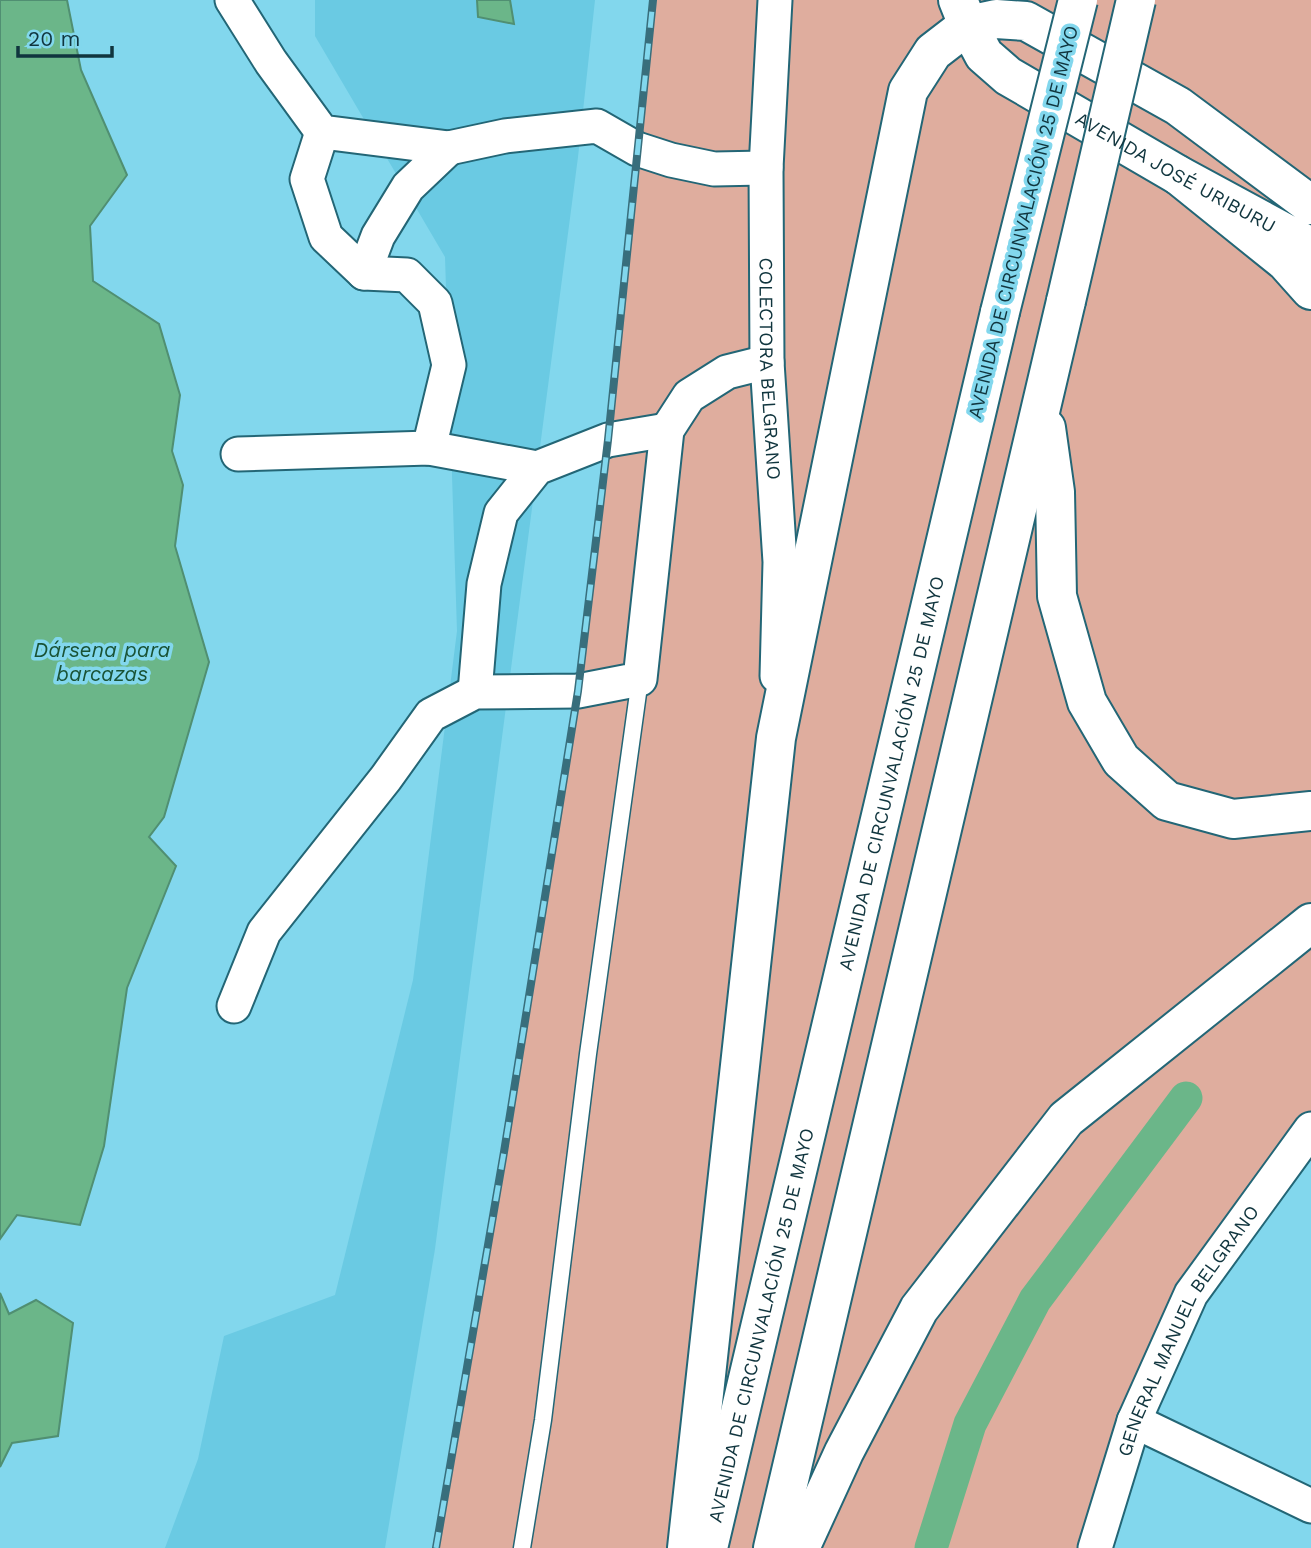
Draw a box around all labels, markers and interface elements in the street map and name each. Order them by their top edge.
scale bar [18,14,112,58]
street label: AVENIDA DE CIRCUNVALACIÓN 25 DE MAYO [963,23,1083,421]
text: 20 m [28,26,80,51]
street label: AVENIDA JOSÉ URIBURU [1072,107,1280,237]
street label: COLECTORA BELGRANO [755,258,786,480]
street label: AVENIDA DE CIRCUNVALACIÓN 25 DE MAYO [833,574,949,973]
water label: Dársena para barcazas [33,637,171,686]
street label: AVENIDA DE CIRCUNVALACIÓN 25 DE MAYO [703,1126,818,1525]
street label: GENERAL MANUEL BELGRANO [1112,1200,1263,1459]

